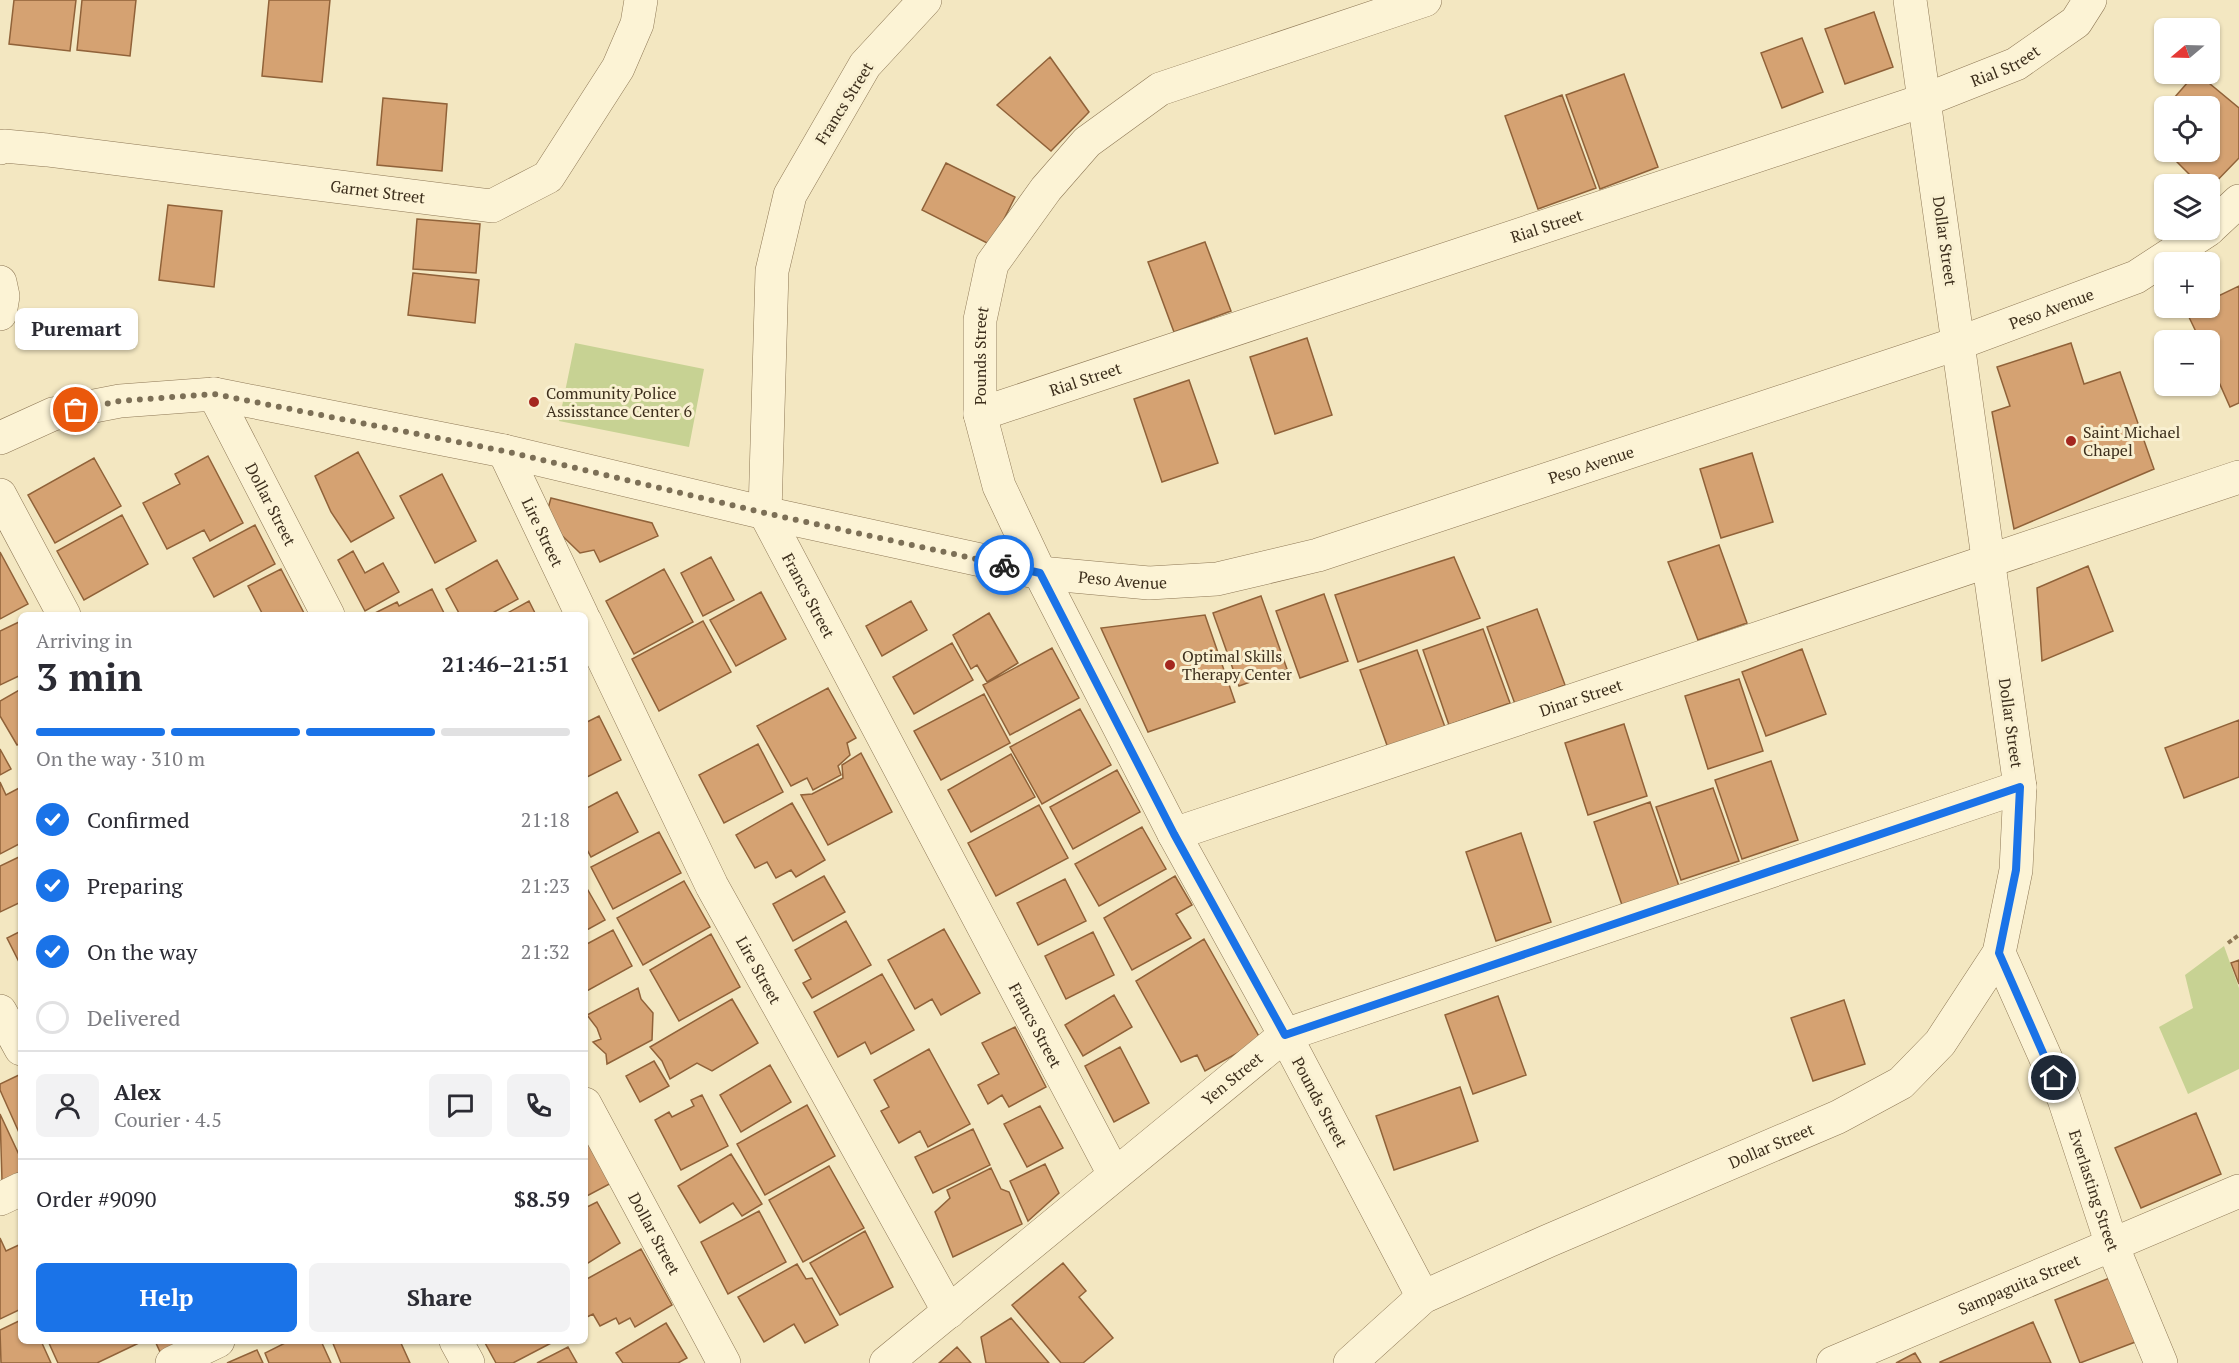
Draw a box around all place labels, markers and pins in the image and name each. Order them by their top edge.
callout: Puremart [14,308,138,350]
place label: Community Police Assisstance Center 6 [546,382,693,422]
pin [50,384,101,435]
marker: Community Police Assisstance Center 6 [527,395,541,409]
place label: Saint Michael Chapel [2083,421,2180,461]
marker: Saint Michael Chapel [2064,434,2078,448]
place label: Optimal Skills Therapy Center [1182,645,1293,685]
marker: Optimal Skills Therapy Center [1163,658,1177,672]
pin [2028,1052,2079,1103]

